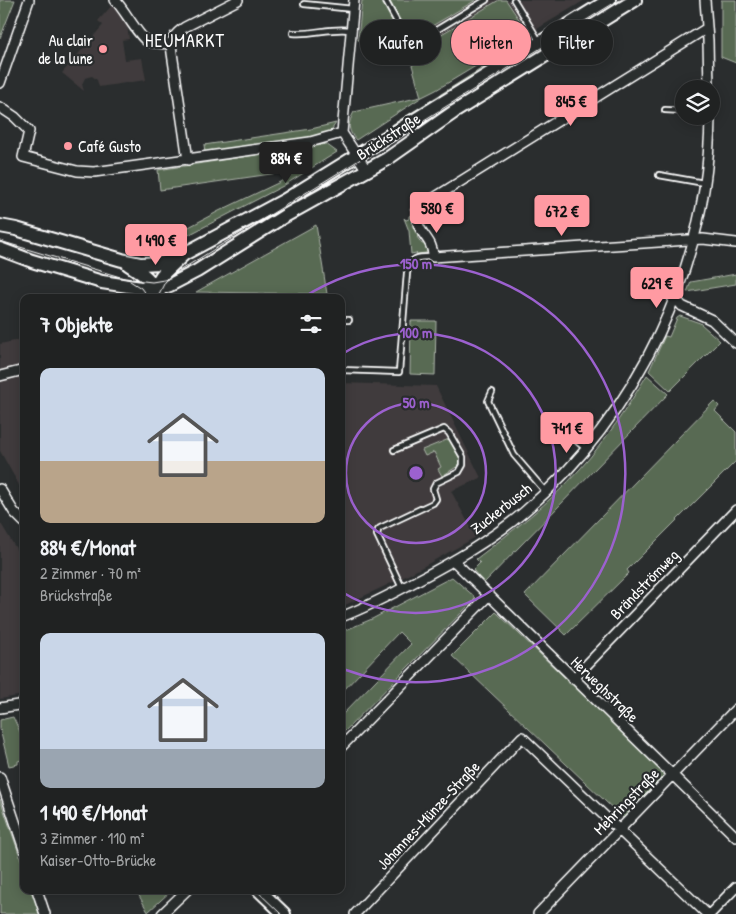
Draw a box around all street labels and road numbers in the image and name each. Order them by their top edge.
street label: Brückstraße [352,107,425,165]
street label: Zuckerbusch [466,477,536,539]
street label: Brändströmweg [605,544,683,624]
street label: Herweghstraße [566,651,644,727]
street label: Johannes-Münze-Straße [372,755,485,874]
street label: Mehringstraße [588,762,664,839]

